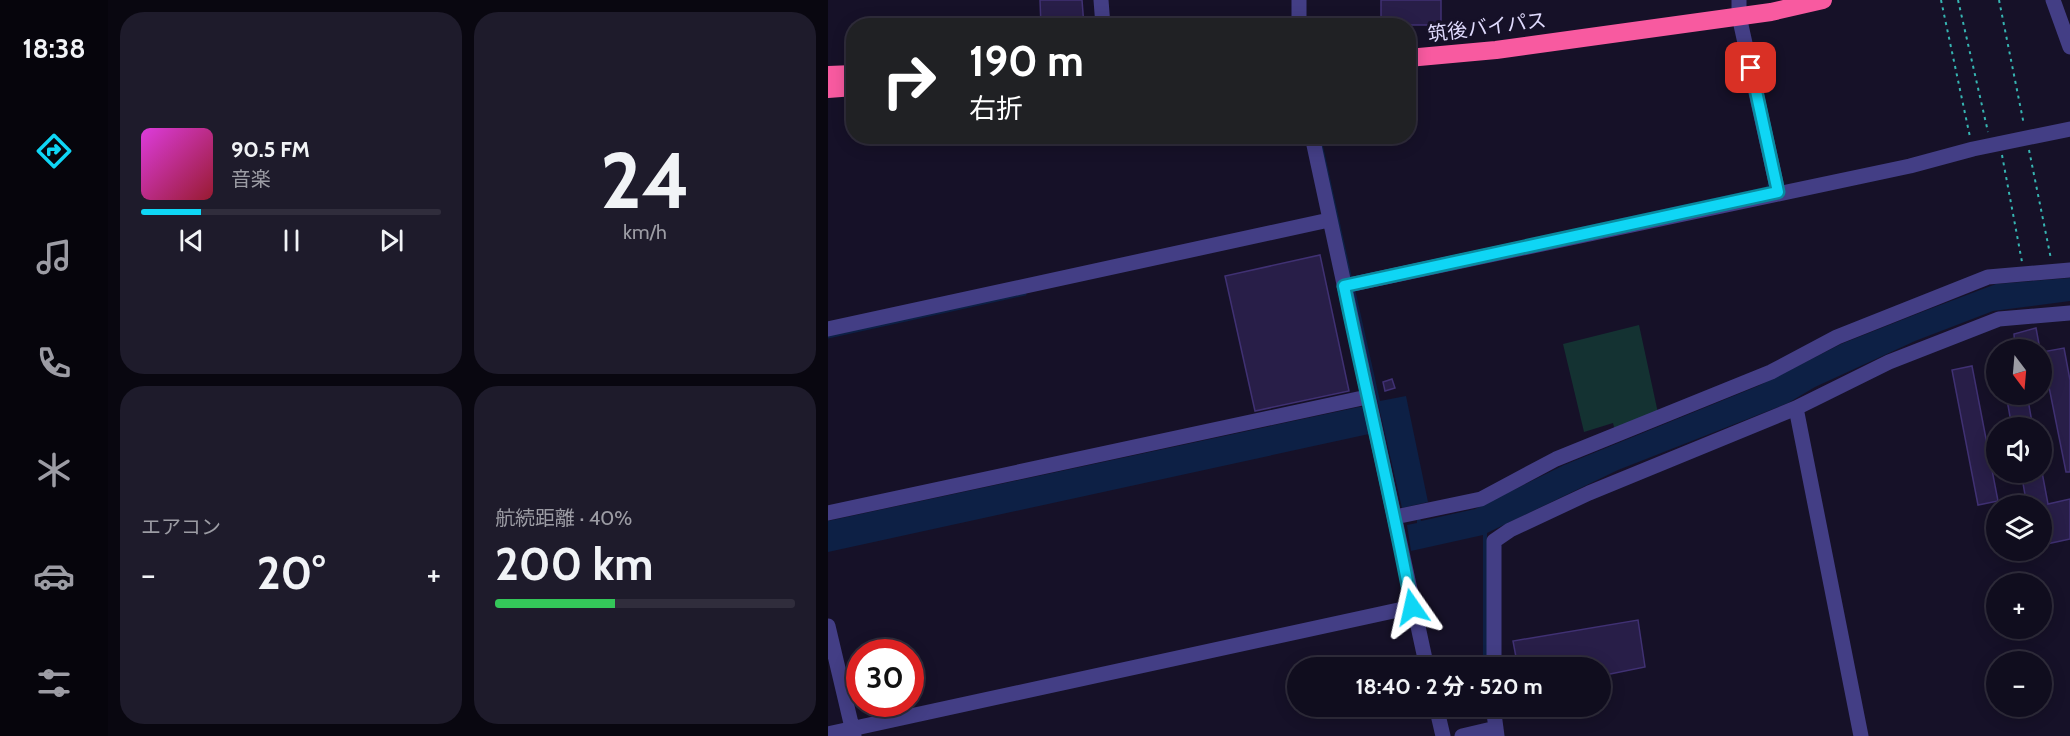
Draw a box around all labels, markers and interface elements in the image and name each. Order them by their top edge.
street label: 筑後バイパス [1426,8,1548,46]
text: 18:38 [22,32,86,65]
text: 190 m [969,35,1084,87]
icon: right [870,42,948,120]
pin [1725,42,1776,93]
icon: arrive [1734,51,1767,84]
text: 右折 [969,92,1023,125]
icon: directions [33,130,75,172]
text: 24 [600,133,690,228]
text: 90.5 FM [231,136,310,163]
text: 音楽 [231,167,271,191]
text: km/h [623,220,667,244]
icon: previous [175,224,208,257]
icon: pause [275,224,308,257]
icon: next [375,224,408,257]
icon: music [33,236,75,278]
north arrow [1986,339,2052,405]
map controls [1986,339,2052,717]
icon: phone [33,342,75,384]
button: sound [1986,417,2052,483]
icon: climate [33,449,75,491]
button: layers [1986,495,2052,561]
text: 航続距離 · 40% [495,506,632,530]
text: エアコン [141,515,221,539]
text: 200 km [495,537,653,591]
text: 20° [257,546,325,600]
text: − [141,554,156,594]
text: + [426,554,441,594]
icon: car [33,555,75,597]
button: + [1986,573,2052,639]
position arrow [1380,575,1444,639]
speed limit sign: 30 [846,639,924,717]
button: − [1986,651,2052,717]
icon: filters [33,662,75,704]
text: 18:40 · 2 分 · 520 m [1355,673,1543,700]

